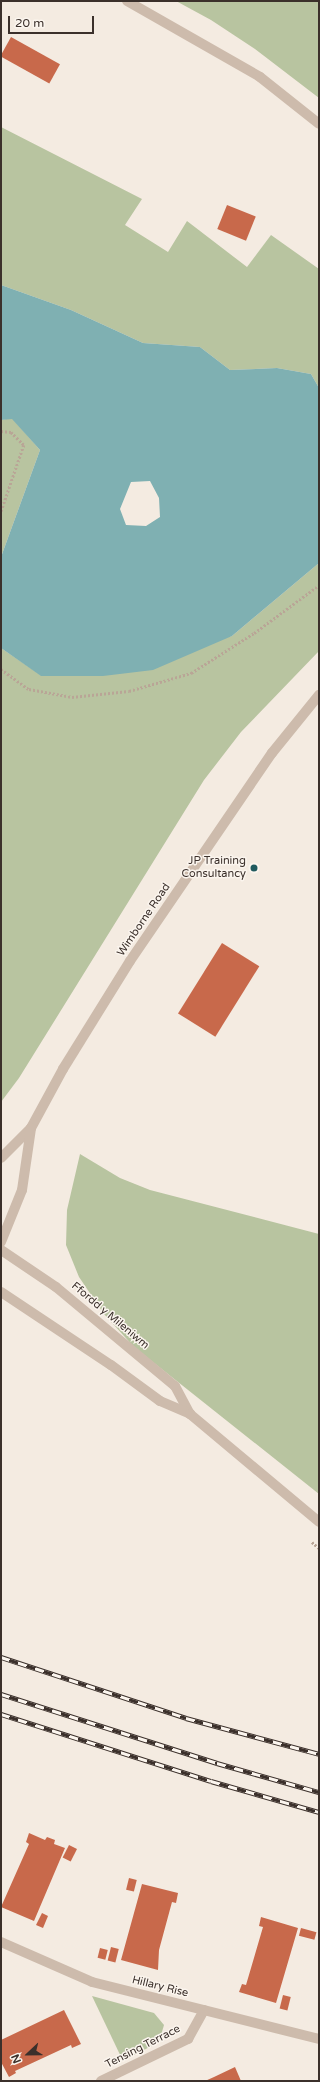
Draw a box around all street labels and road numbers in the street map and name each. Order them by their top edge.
street label: Wimborne Road [115,881,173,959]
street label: Ffordd y Mileniwm [69,1280,151,1352]
street label: Hillary Rise [130,1974,190,2000]
street label: Tensing Terrace [103,2022,183,2072]

